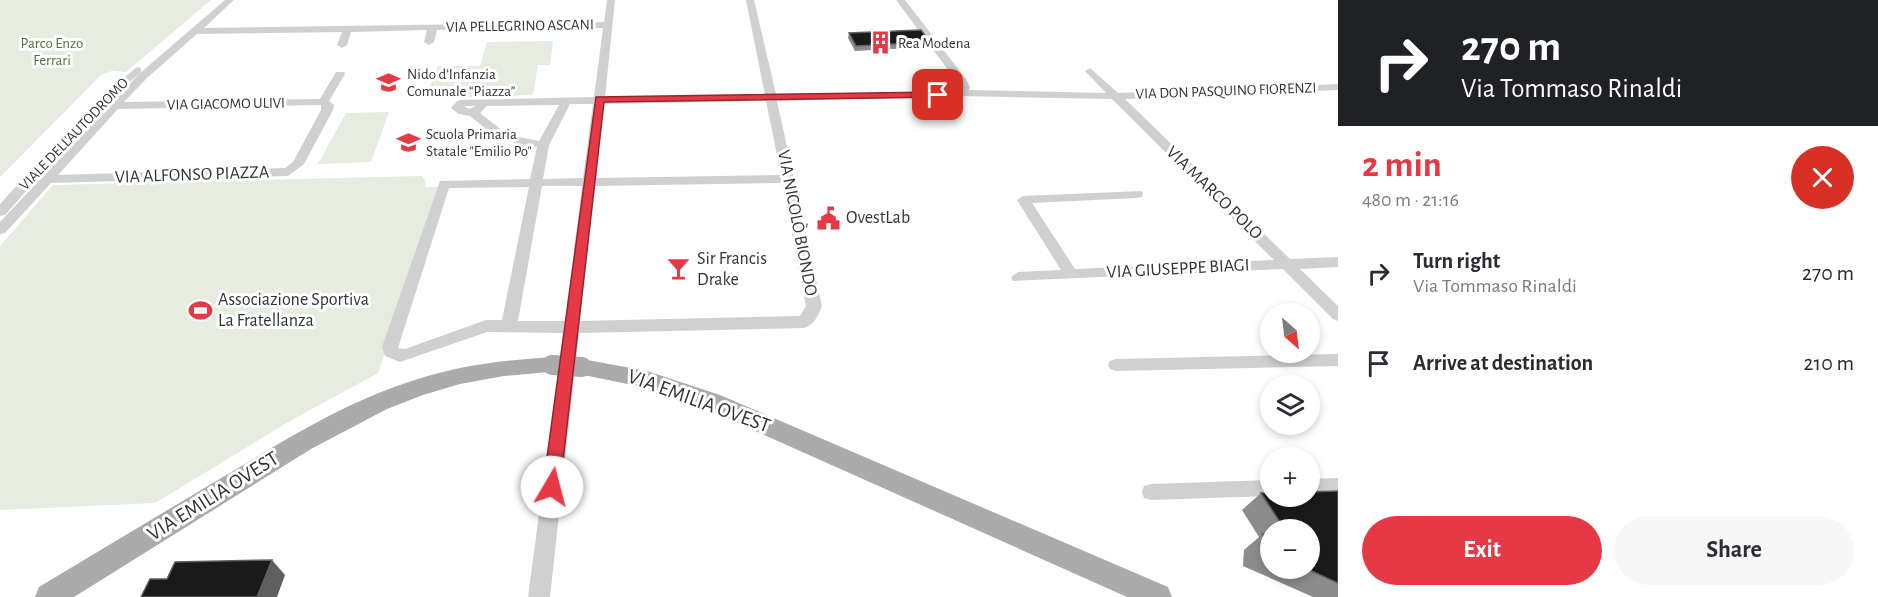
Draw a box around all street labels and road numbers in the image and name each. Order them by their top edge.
street label: VIA PELLEGRINO ASCANI [446,17,594,35]
street label: VIALE DELL'AUTODROMO [17,75,131,193]
street label: VIA DON PASQUINO FIORENZI [1135,80,1317,102]
street label: VIA GIACOMO ULIVI [167,95,285,113]
street label: VIA MARCO POLO [1163,143,1265,243]
street label: VIA NICOLÒ BIONDO [774,148,823,297]
street label: VIA ALFONSO PIAZZA [114,163,270,187]
street label: VIA GIUSEPPE BIAGI [1106,256,1250,282]
street label: VIA EMILIA OVEST [625,365,773,437]
street label: VIA EMILIA OVEST [144,447,282,545]

